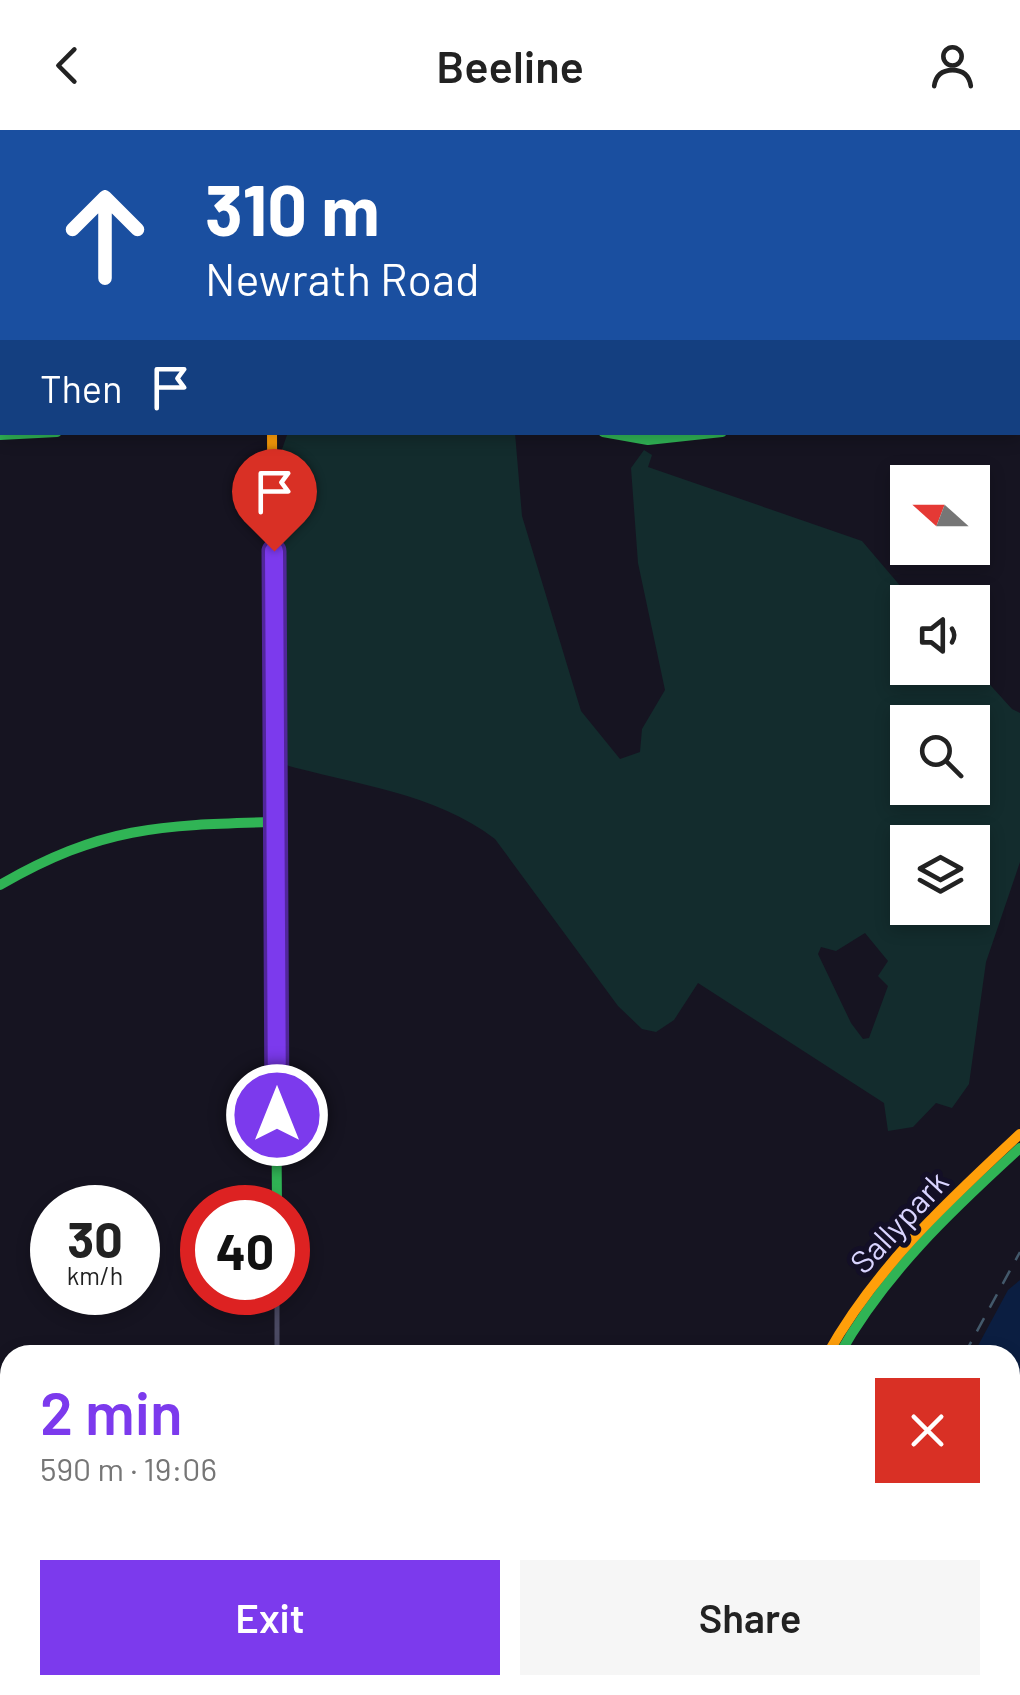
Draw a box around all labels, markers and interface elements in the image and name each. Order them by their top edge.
icon: back [40,38,95,93]
text: Beeline [436,38,584,92]
icon: person [925,38,980,93]
text: 310 m [205,166,380,250]
icon: ahead [40,170,170,300]
text: Newrath Road [205,251,480,305]
icon: arrive [143,360,198,415]
text: Then [40,365,123,411]
pin [232,449,317,552]
icon: arrive [247,464,302,519]
north arrow [890,465,990,565]
map controls [890,465,990,925]
button: sound [890,585,990,685]
button: search [890,705,990,805]
button: layers [890,825,990,925]
position arrow [225,1063,329,1167]
street label: Sallypark [841,1162,955,1280]
speed limit sign: 40 [180,1185,310,1315]
text: 30 [67,1208,123,1268]
text: km/h [67,1260,123,1290]
text: 2 min [40,1375,183,1447]
button: close [875,1378,980,1483]
text: 590 m · 19:06 [40,1449,217,1487]
button: Exit [40,1560,500,1675]
button: Share [520,1560,980,1675]

